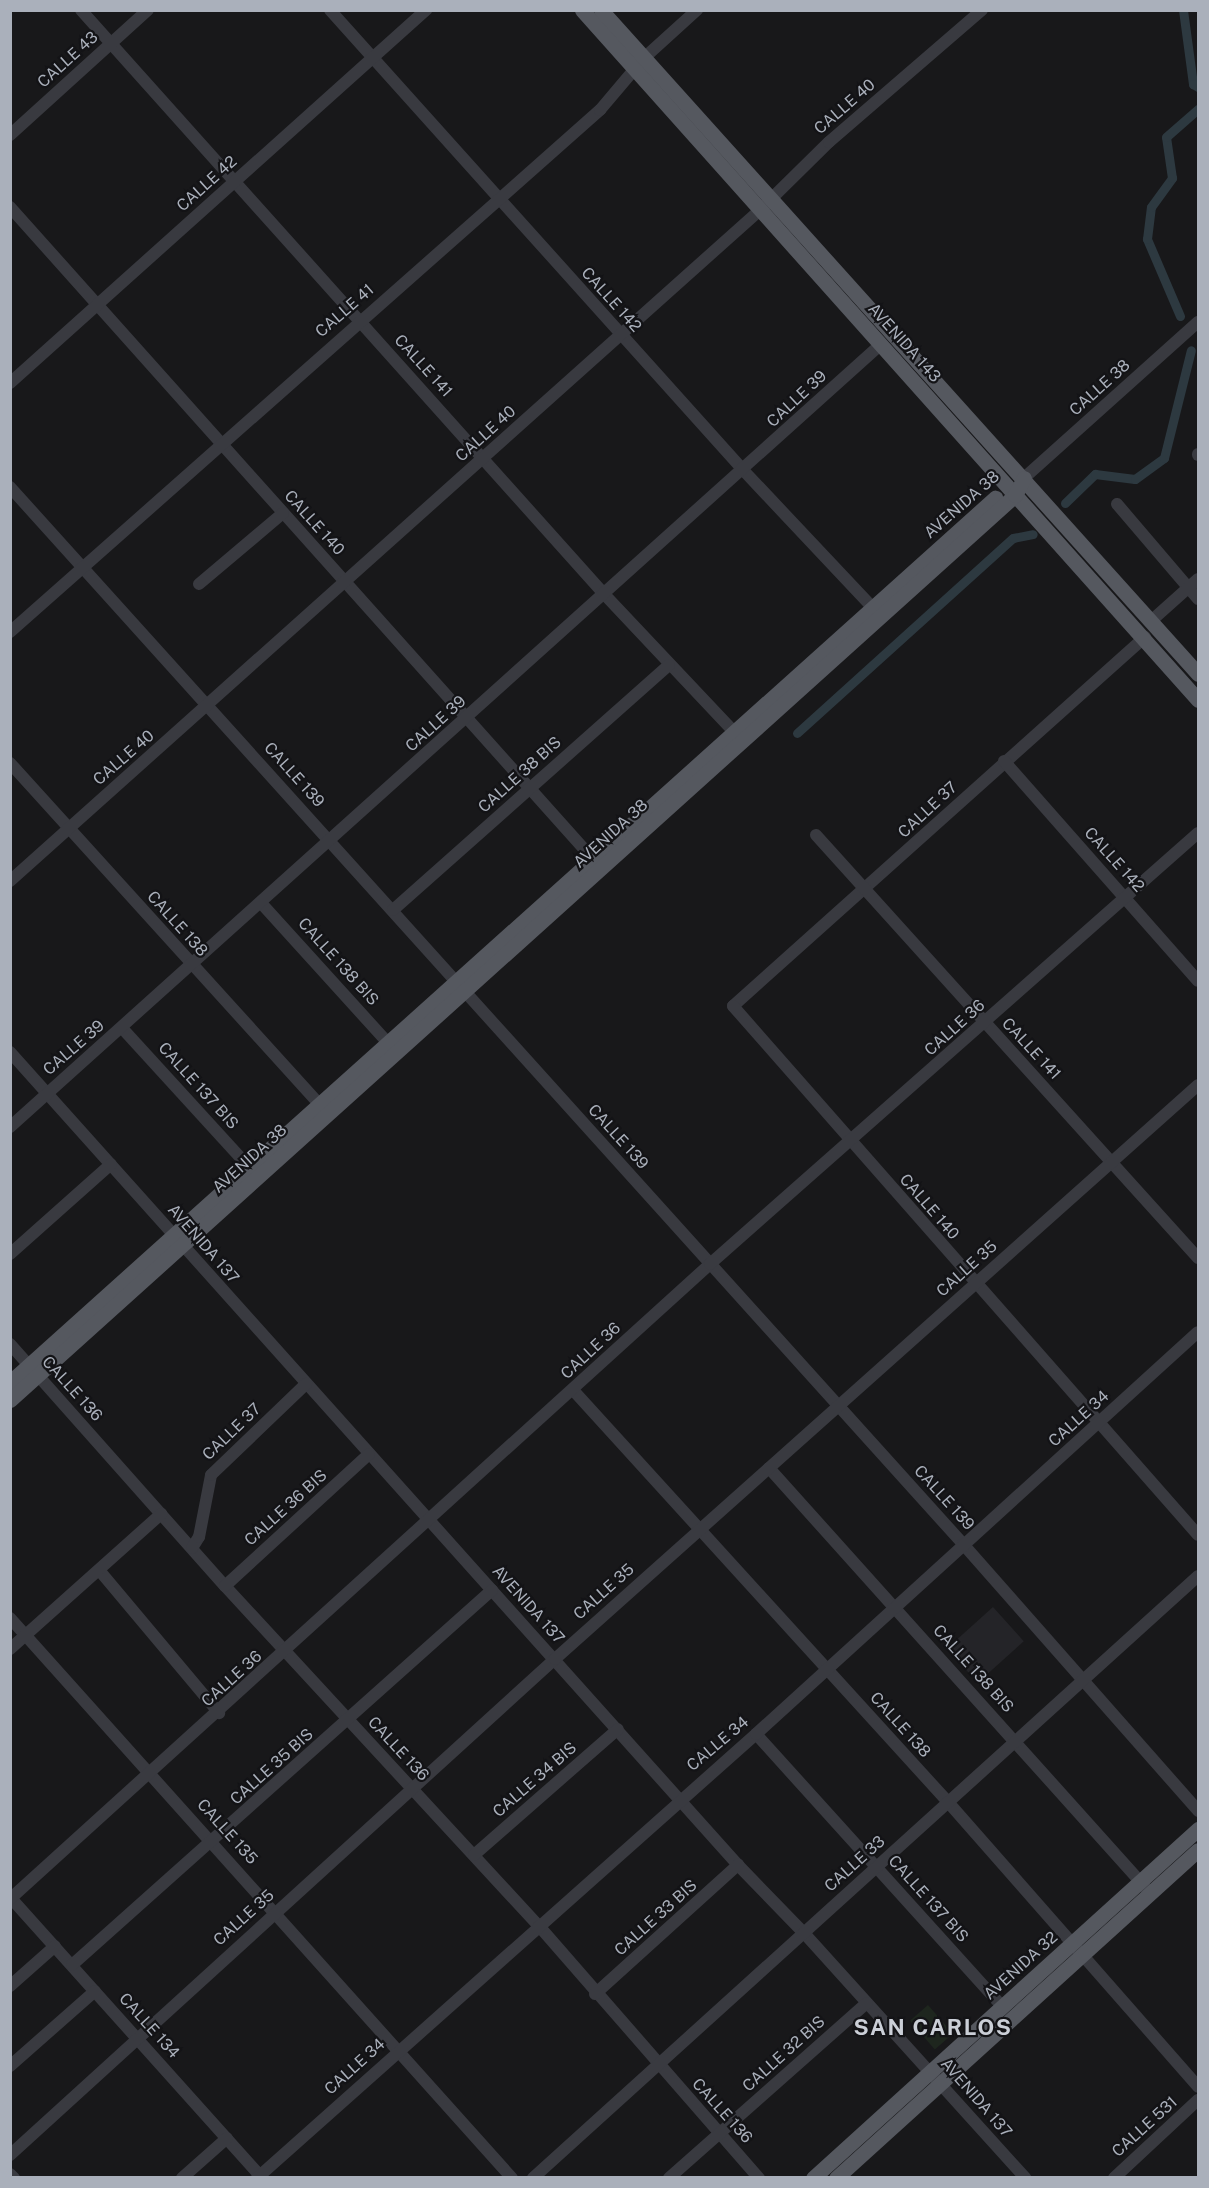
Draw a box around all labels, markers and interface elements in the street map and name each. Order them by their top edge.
street label: CALLE 43 [34,28,102,92]
street label: CALLE 40 [811,75,879,139]
street label: CALLE 42 [173,152,241,216]
street label: CALLE 142 [577,264,645,336]
street label: CALLE 41 [312,280,378,342]
street label: AVENIDA 143 [864,300,944,386]
street label: CALLE 141 [390,331,456,401]
street label: CALLE 38 [1066,356,1134,420]
street label: CALLE 39 [763,367,831,431]
street label: CALLE 40 [452,402,520,466]
street label: AVENIDA 38 [921,467,1003,543]
street label: CALLE 140 [280,487,348,559]
street label: CALLE 39 [402,692,470,756]
street label: CALLE 40 [90,726,158,790]
street label: CALLE 38 BIS [475,733,565,817]
street label: CALLE 139 [260,739,328,811]
street label: CALLE 37 [894,778,962,842]
street label: AVENIDA 38 [570,796,652,872]
street label: CALLE 142 [1080,824,1148,896]
street label: CALLE 138 [143,887,211,961]
street label: CALLE 138 BIS [294,914,382,1010]
street label: CALLE 36 [921,996,989,1060]
street label: CALLE 141 [998,1014,1064,1084]
street label: CALLE 39 [40,1016,108,1080]
street label: CALLE 137 BIS [154,1039,242,1133]
street label: CALLE 139 [584,1101,652,1173]
street label: AVENIDA 38 [209,1121,291,1197]
street label: CALLE 140 [895,1170,963,1244]
street label: AVENIDA 137 [163,1200,243,1288]
street label: CALLE 35 [933,1237,1001,1301]
street label: CALLE 36 [557,1319,625,1383]
street label: CALLE 136 [38,1353,106,1425]
street label: CALLE 34 [1045,1387,1113,1451]
street label: CALLE 37 [199,1399,265,1465]
street label: CALLE 139 [910,1462,978,1534]
street label: CALLE 36 BIS [241,1466,331,1550]
street label: CALLE 35 [570,1560,638,1624]
street label: AVENIDA 137 [488,1562,568,1648]
street label: CALLE 138 BIS [929,1621,1017,1717]
street label: CALLE 36 [198,1647,266,1711]
street label: CALLE 138 [866,1688,934,1762]
street label: CALLE 136 [363,1713,433,1785]
street label: CALLE 34 [683,1713,753,1775]
street label: CALLE 35 BIS [227,1725,317,1809]
street label: CALLE 34 BIS [489,1738,581,1822]
street label: CALLE 135 [193,1795,261,1869]
street label: CALLE 33 [821,1832,889,1896]
street label: CALLE 137 BIS [884,1852,972,1946]
street label: CALLE 33 BIS [611,1876,701,1960]
street label: CALLE 35 [210,1886,278,1950]
street label: AVENIDA 32 [980,1928,1062,2004]
street label: CALLE 134 [115,1989,183,2063]
street label: CALLE 32 BIS [739,2012,829,2096]
district label: SAN CARLOS [854,2015,1012,2041]
street label: CALLE 34 [321,2035,389,2099]
street label: AVENIDA 137 [936,2054,1016,2142]
street label: CALLE 136 [688,2075,756,2147]
street label: CALLE 531 [1108,2093,1182,2161]

